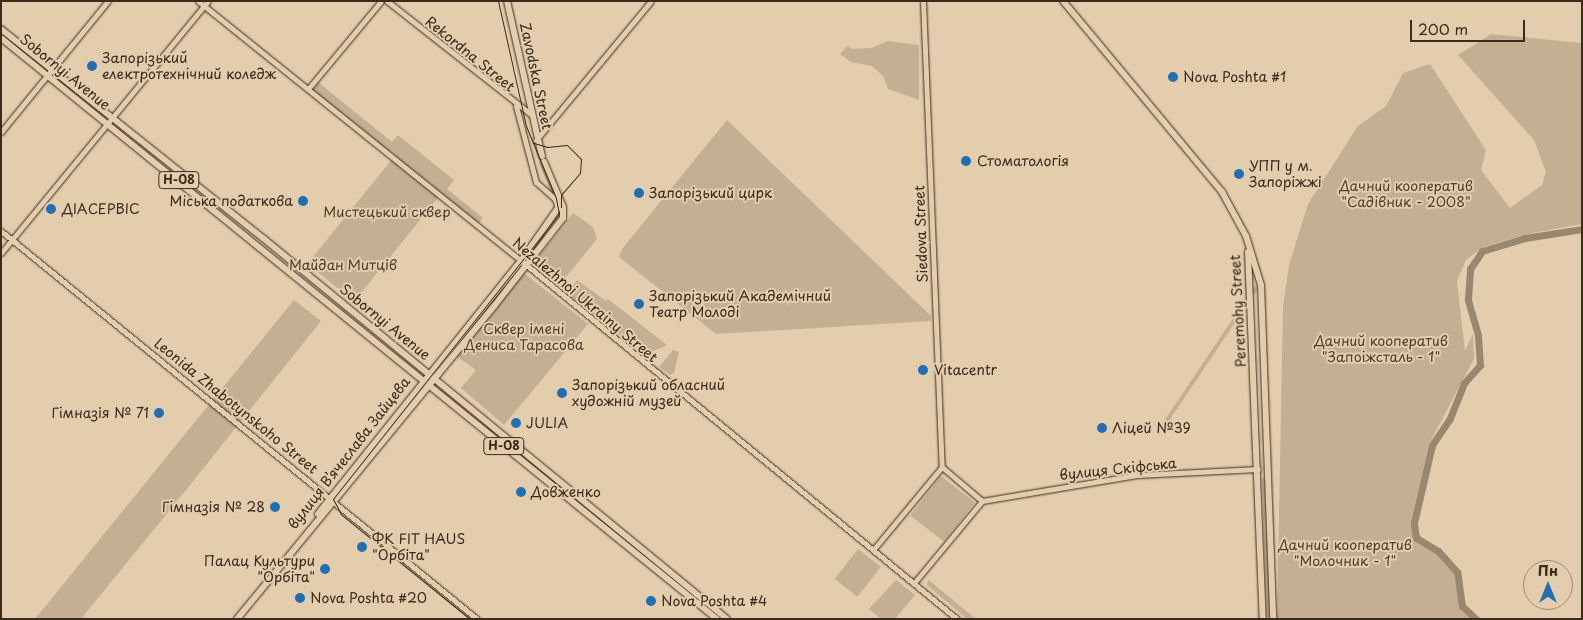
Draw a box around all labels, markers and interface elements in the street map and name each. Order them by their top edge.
scale bar [1413,10,1528,42]
street label: Rekordna Street [422,13,518,95]
text: 200 m [1418,17,1468,40]
street label: Zavodska Street [516,20,556,132]
street label: Sobornyi Avenue [16,30,114,114]
place label: Запорізький електротехнічний коледж [102,50,277,82]
marker: Запорізький електротехнічний коледж [86,60,98,72]
place label: Nova Poshta #1 [1183,69,1286,85]
marker: Nova Poshta #1 [1167,71,1179,83]
place label: Стоматологія [977,153,1069,169]
marker: Стоматологія [959,154,973,168]
place label: УПП у м. Запоріжжі [1249,158,1322,190]
marker: УПП у м. Запоріжжі [1233,168,1245,180]
road number: Н-08 [158,170,200,190]
park label: Дачний кооператив "Садівник - 2008" [1339,178,1473,210]
place label: Запорізький цирк [649,185,773,201]
street label: Siedova Street [911,185,931,283]
marker: Запорізький цирк [633,187,645,199]
place label: Міська податкова [169,193,293,209]
marker: Міська податкова [297,195,309,207]
place label: ДІАСЕРВІС [62,201,140,217]
marker: ДІАСЕРВІС [44,202,58,216]
park label: Мистецький сквер [323,204,451,220]
street label: Nezalezhnoi Ukrainy Street [509,234,661,366]
street label: Peremohy Street [1227,254,1249,368]
park label: Майдан Митців [289,257,397,273]
street label: Sobornyi Avenue [336,280,434,364]
place label: Запорізький Академічний Театр Молоді [649,288,831,321]
marker: Запорізький Академічний Театр Молоді [633,298,645,310]
park label: Сквер імені Дениса Тарасова [464,321,584,354]
park label: Дачний кооператив "Запоіжсталь - 1" [1314,333,1448,366]
street label: Leonida Zhabotynskoho Street [151,335,321,477]
place label: Vitacentr [934,362,997,378]
marker: Vitacentr [916,363,930,377]
street label: вулиця Вʼячеслава Зайцева [284,373,414,533]
place label: Запорізький обласний художній музей [572,377,726,410]
marker: Запорізький обласний художній музей [556,387,568,399]
place label: Гімназія № 71 [51,405,149,421]
marker: Гімназія № 71 [153,407,165,419]
place label: JULIA [526,415,568,431]
marker: JULIA [510,417,522,429]
place label: Ліцей №39 [1112,420,1191,436]
marker: Ліцей №39 [1096,422,1108,434]
road number: Н-08 [483,436,525,456]
street label: вулиця Скіфська [1059,454,1177,484]
place label: Довженко [531,484,601,500]
marker: Довженко [515,486,527,498]
place label: Гімназія № 28 [162,499,265,515]
marker: Гімназія № 28 [269,501,281,513]
place label: ФК FIT HAUS "Орбіта" [372,531,466,564]
park label: Дачний кооператив "Молочник - 1" [1278,537,1412,570]
marker: ФК FIT HAUS "Орбіта" [356,541,368,553]
place label: Палац Культури "Орбіта" [204,553,315,586]
north arrow [1523,560,1573,610]
text: Пн [1538,560,1558,581]
marker: Палац Культури "Орбіта" [319,563,331,575]
place label: Nova Poshta #20 [310,590,427,606]
marker: Nova Poshta #20 [294,592,306,604]
place label: Nova Poshta #4 [661,593,767,609]
marker: Nova Poshta #4 [645,595,657,607]

